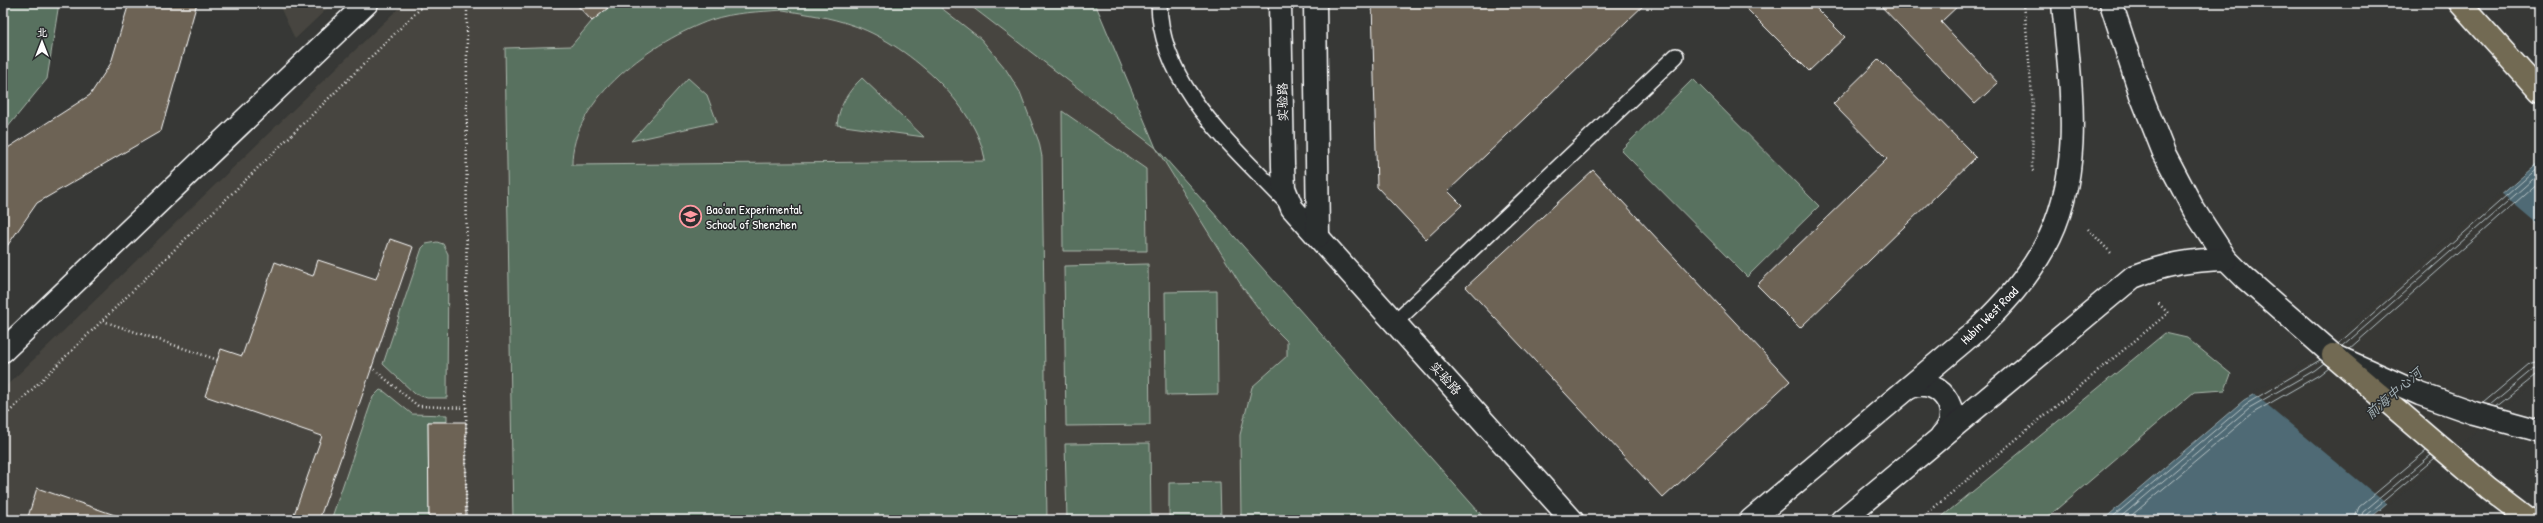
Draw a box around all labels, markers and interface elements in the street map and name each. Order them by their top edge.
north arrow [22,22,62,62]
text: 北 [37,25,48,39]
street label: 实验路 [1273,82,1291,122]
place label: Bao'an Experimental School of Shenzhen [706,200,803,233]
school or university icon: Bao'an Experimental School of Shenzhen [677,203,703,229]
street label: Hubin West Road [1956,282,2022,348]
street label: 实验路 [1426,357,1466,399]
water label: 前海中心河 [2360,362,2427,423]

